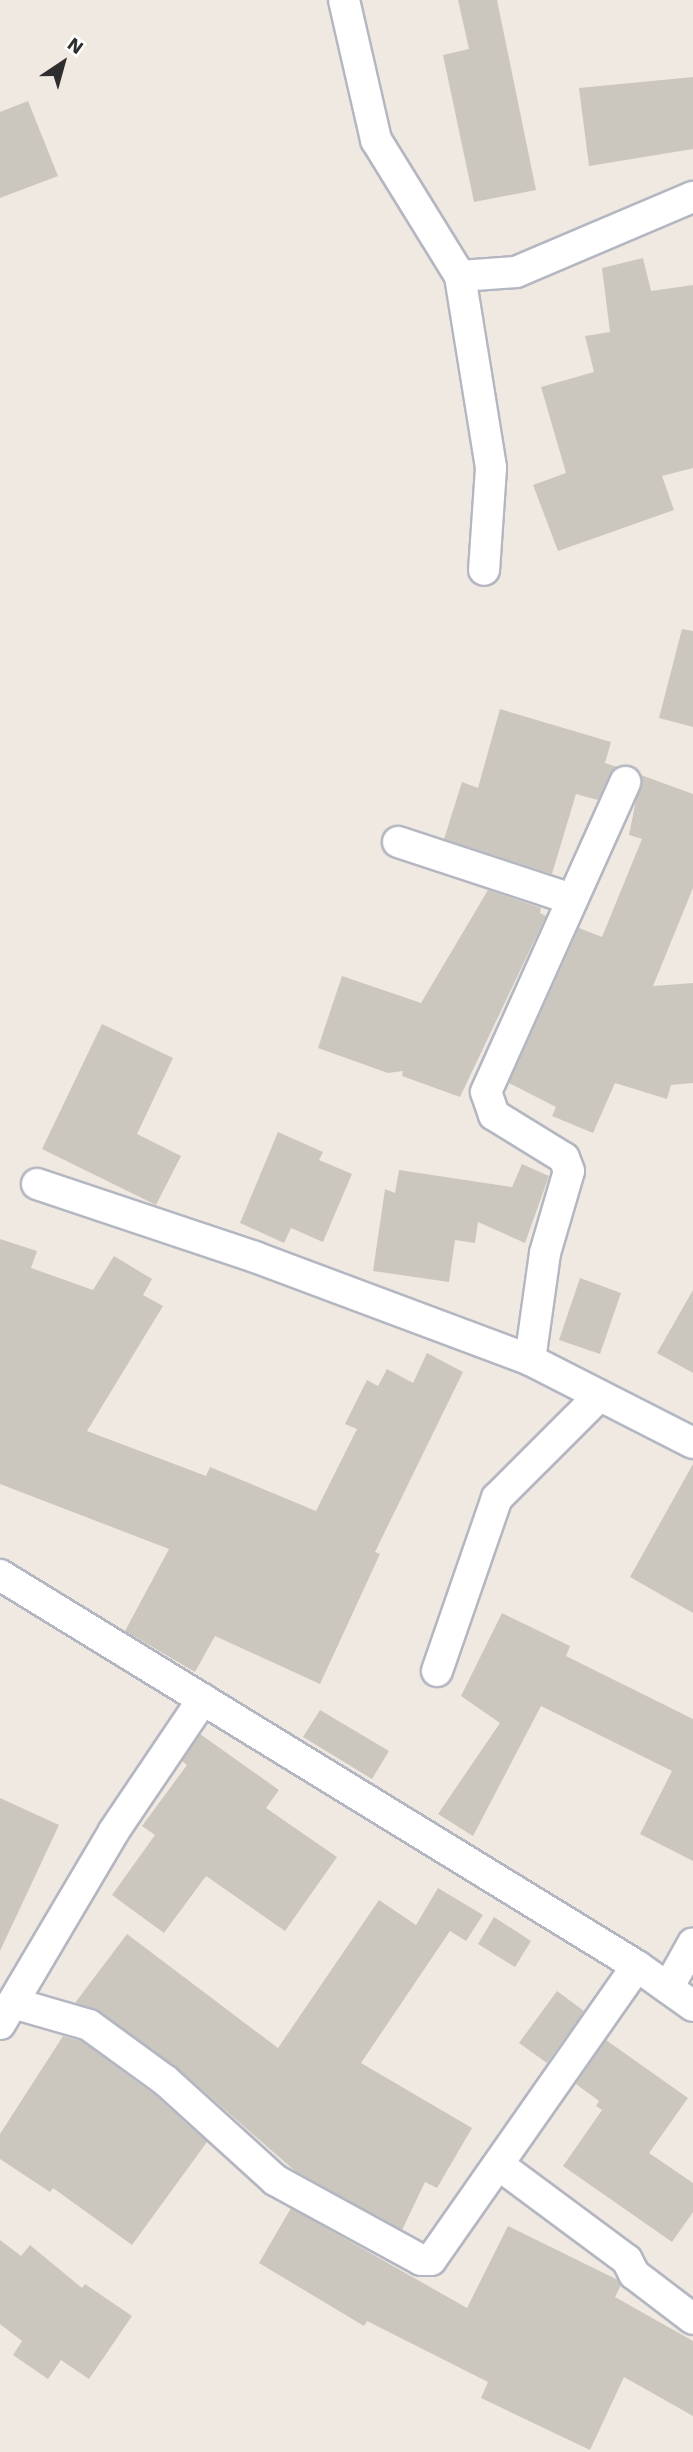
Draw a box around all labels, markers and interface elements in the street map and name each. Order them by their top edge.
north arrow [28,28,98,98]
text: N [63,32,88,59]

